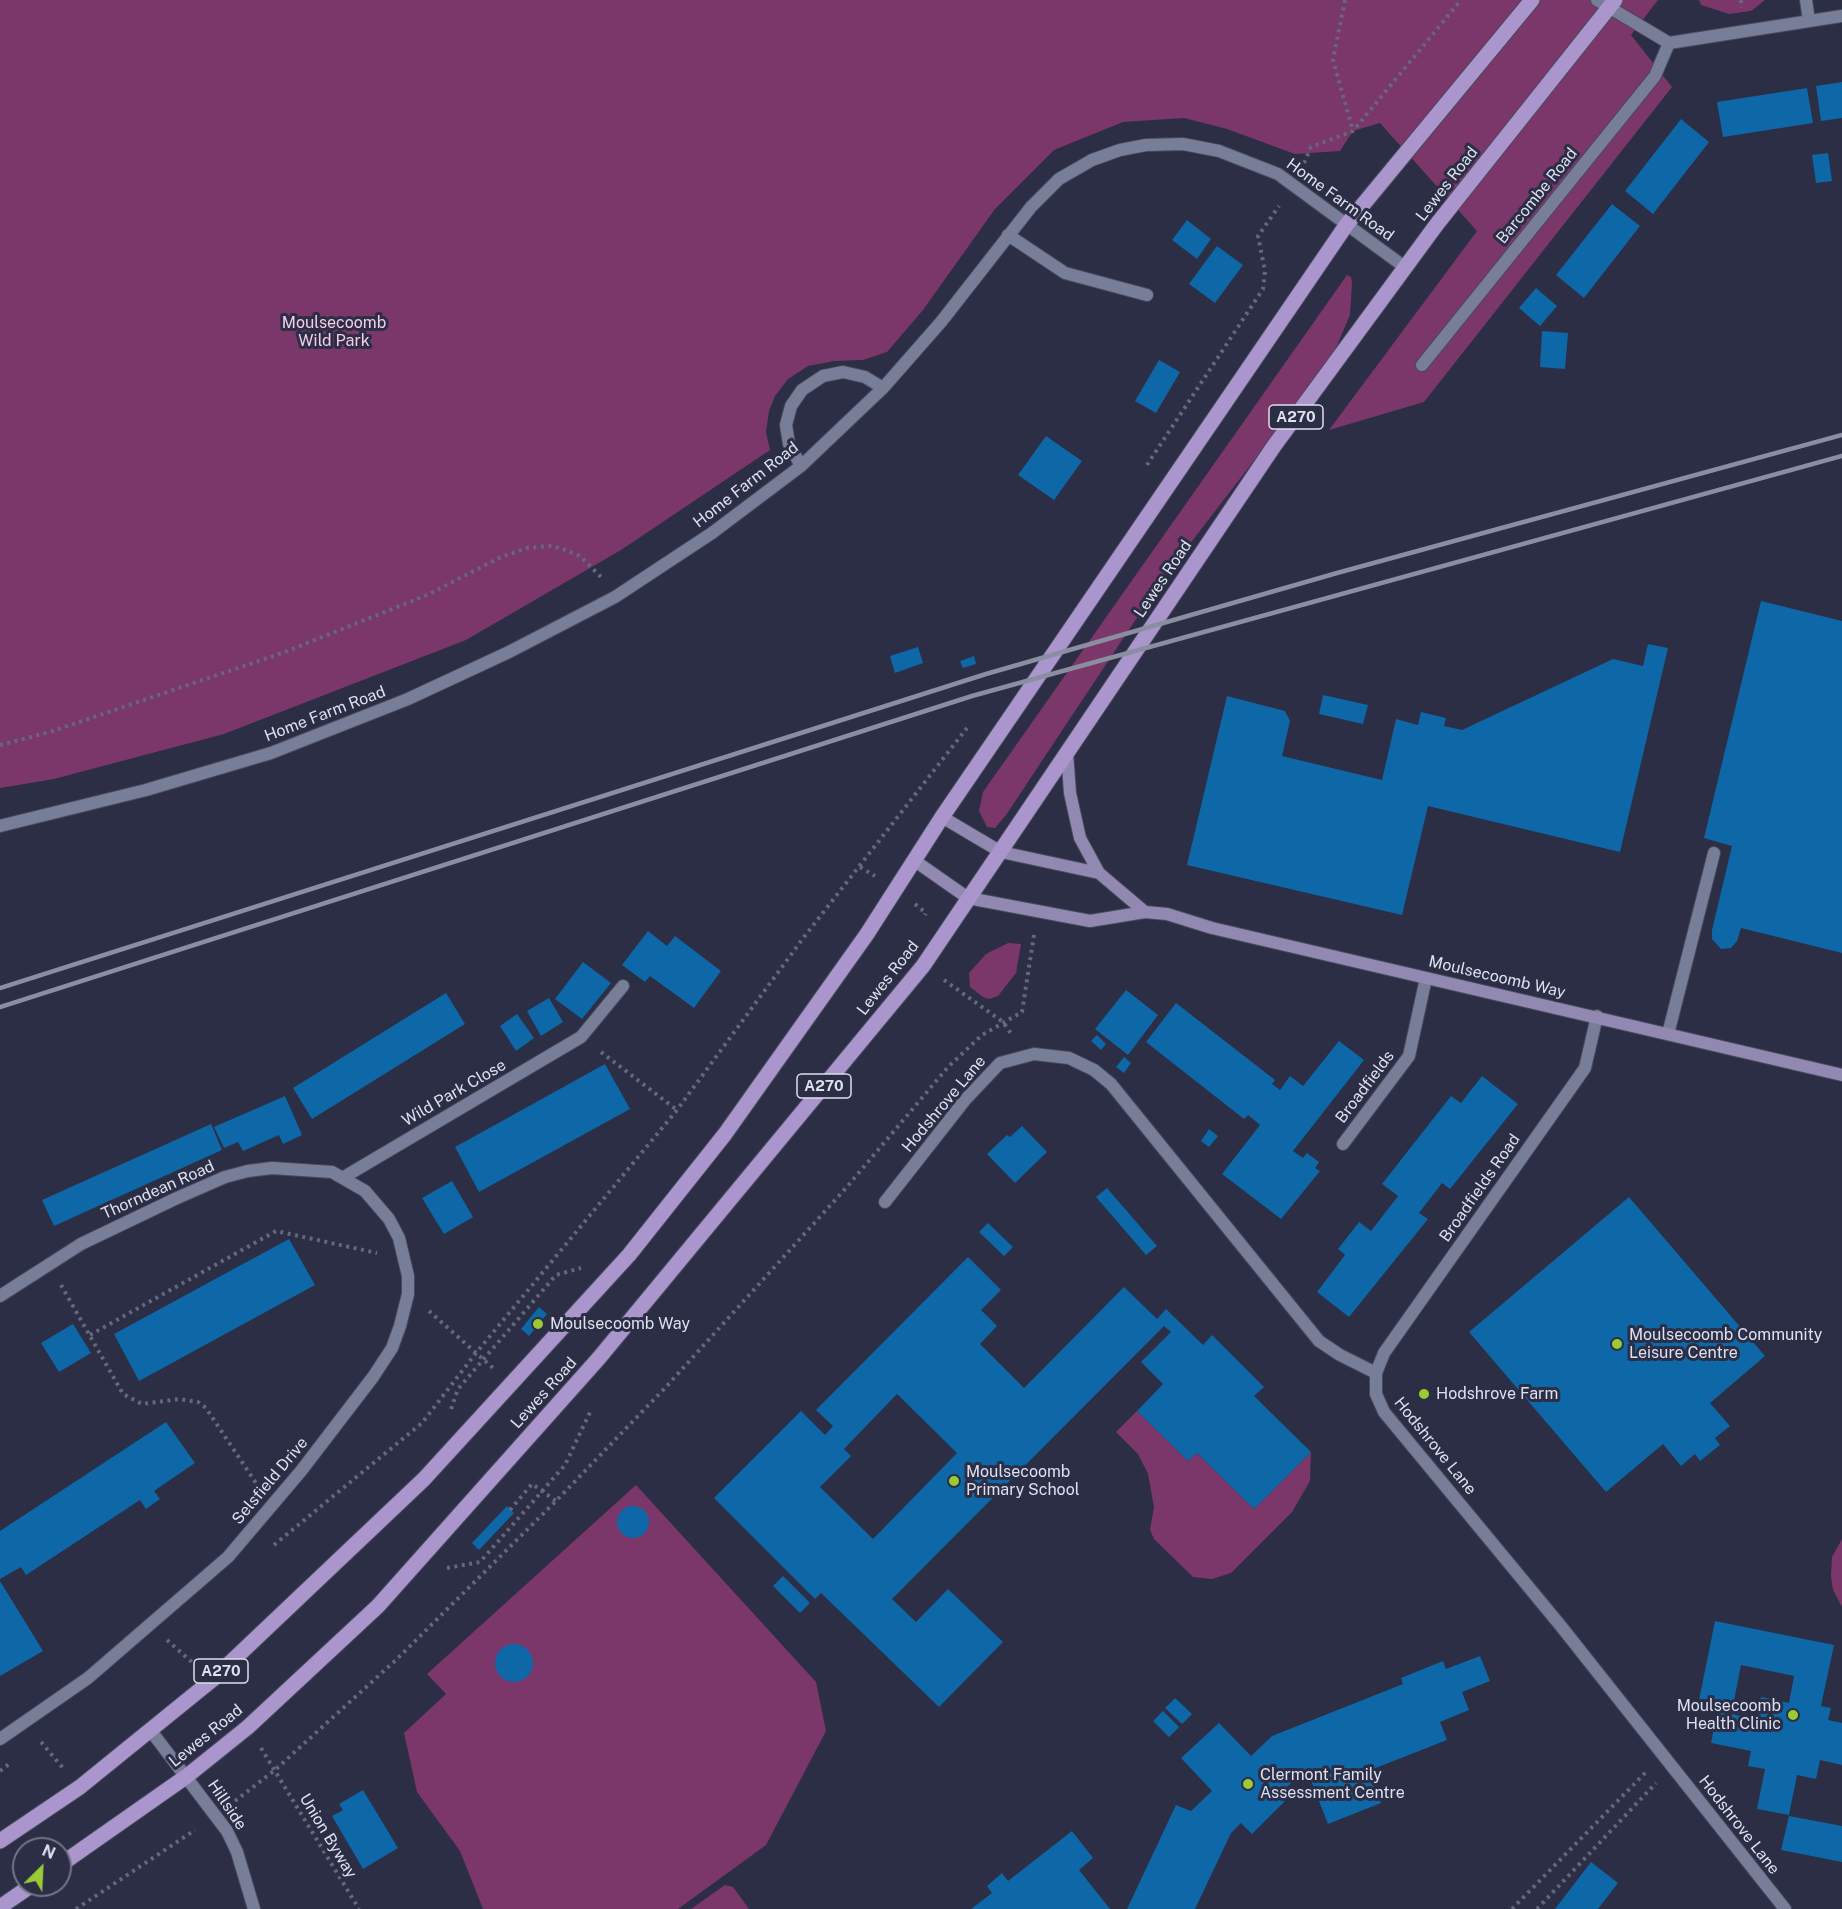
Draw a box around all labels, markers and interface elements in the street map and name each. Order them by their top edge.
street label: Lewes Road [1412,143,1482,225]
street label: Barcombe Road [1493,144,1581,248]
street label: Home Farm Road [1283,155,1397,245]
park label: Moulsecoomb Wild Park [282,313,386,351]
road number: A270 [1269,405,1323,429]
street label: Home Farm Road [690,438,802,532]
street label: Lewes Road [1130,537,1196,621]
street label: Home Farm Road [262,682,388,746]
street label: Lewes Road [853,937,923,1019]
street label: Moulsecoomb Way [1427,952,1567,1002]
street label: Broadfields [1332,1047,1398,1127]
street label: Hodshrove Lane [898,1052,990,1156]
street label: Wild Park Close [399,1055,509,1131]
road number: A270 [797,1074,851,1098]
street label: Broadfields Road [1436,1130,1524,1246]
street label: Thorndean Road [99,1156,217,1224]
place label: Moulsecoomb Way [550,1314,690,1334]
marker: Moulsecoomb Way [531,1317,545,1331]
place label: Moulsecoomb Community Leisure Centre [1629,1325,1822,1363]
marker: Moulsecoomb Community Leisure Centre [1610,1337,1624,1351]
street label: Lewes Road [507,1353,581,1433]
place label: Hodshrove Farm [1436,1384,1558,1404]
marker: Hodshrove Farm [1417,1387,1431,1401]
street label: Hodshrove Lane [1390,1393,1480,1499]
street label: Selsfield Drive [228,1434,312,1528]
place label: Moulsecoomb Primary School [966,1462,1080,1500]
marker: Moulsecoomb Primary School [947,1474,961,1488]
road number: A270 [194,1659,248,1683]
place label: Moulsecoomb Health Clinic [1677,1696,1781,1734]
street label: Lewes Road [165,1701,247,1771]
marker: Moulsecoomb Health Clinic [1786,1708,1800,1722]
place label: Clermont Family Assessment Centre [1260,1765,1405,1803]
street label: Hodshrove Lane [1694,1772,1784,1878]
street label: Hillside [203,1776,251,1834]
marker: Clermont Family Assessment Centre [1241,1777,1255,1791]
street label: Union Byway [295,1790,361,1882]
north arrow [12,1837,72,1897]
text: N [39,1841,58,1863]

